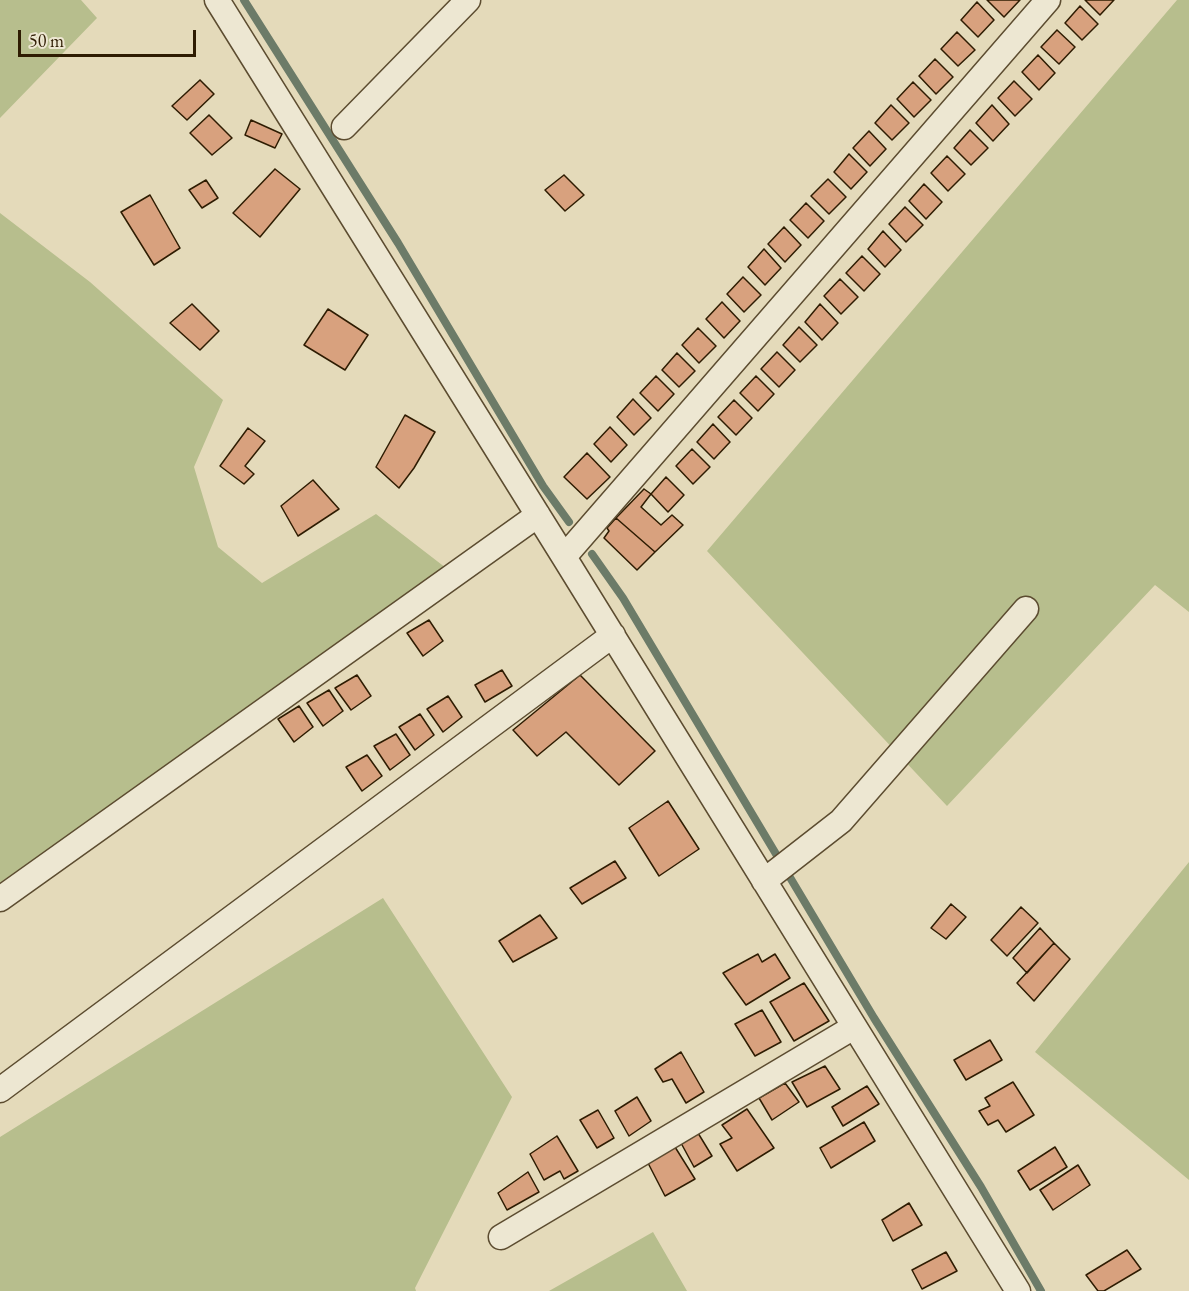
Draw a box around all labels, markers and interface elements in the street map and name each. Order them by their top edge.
scale bar [21,18,200,56]
text: 50 m [29,29,64,52]

